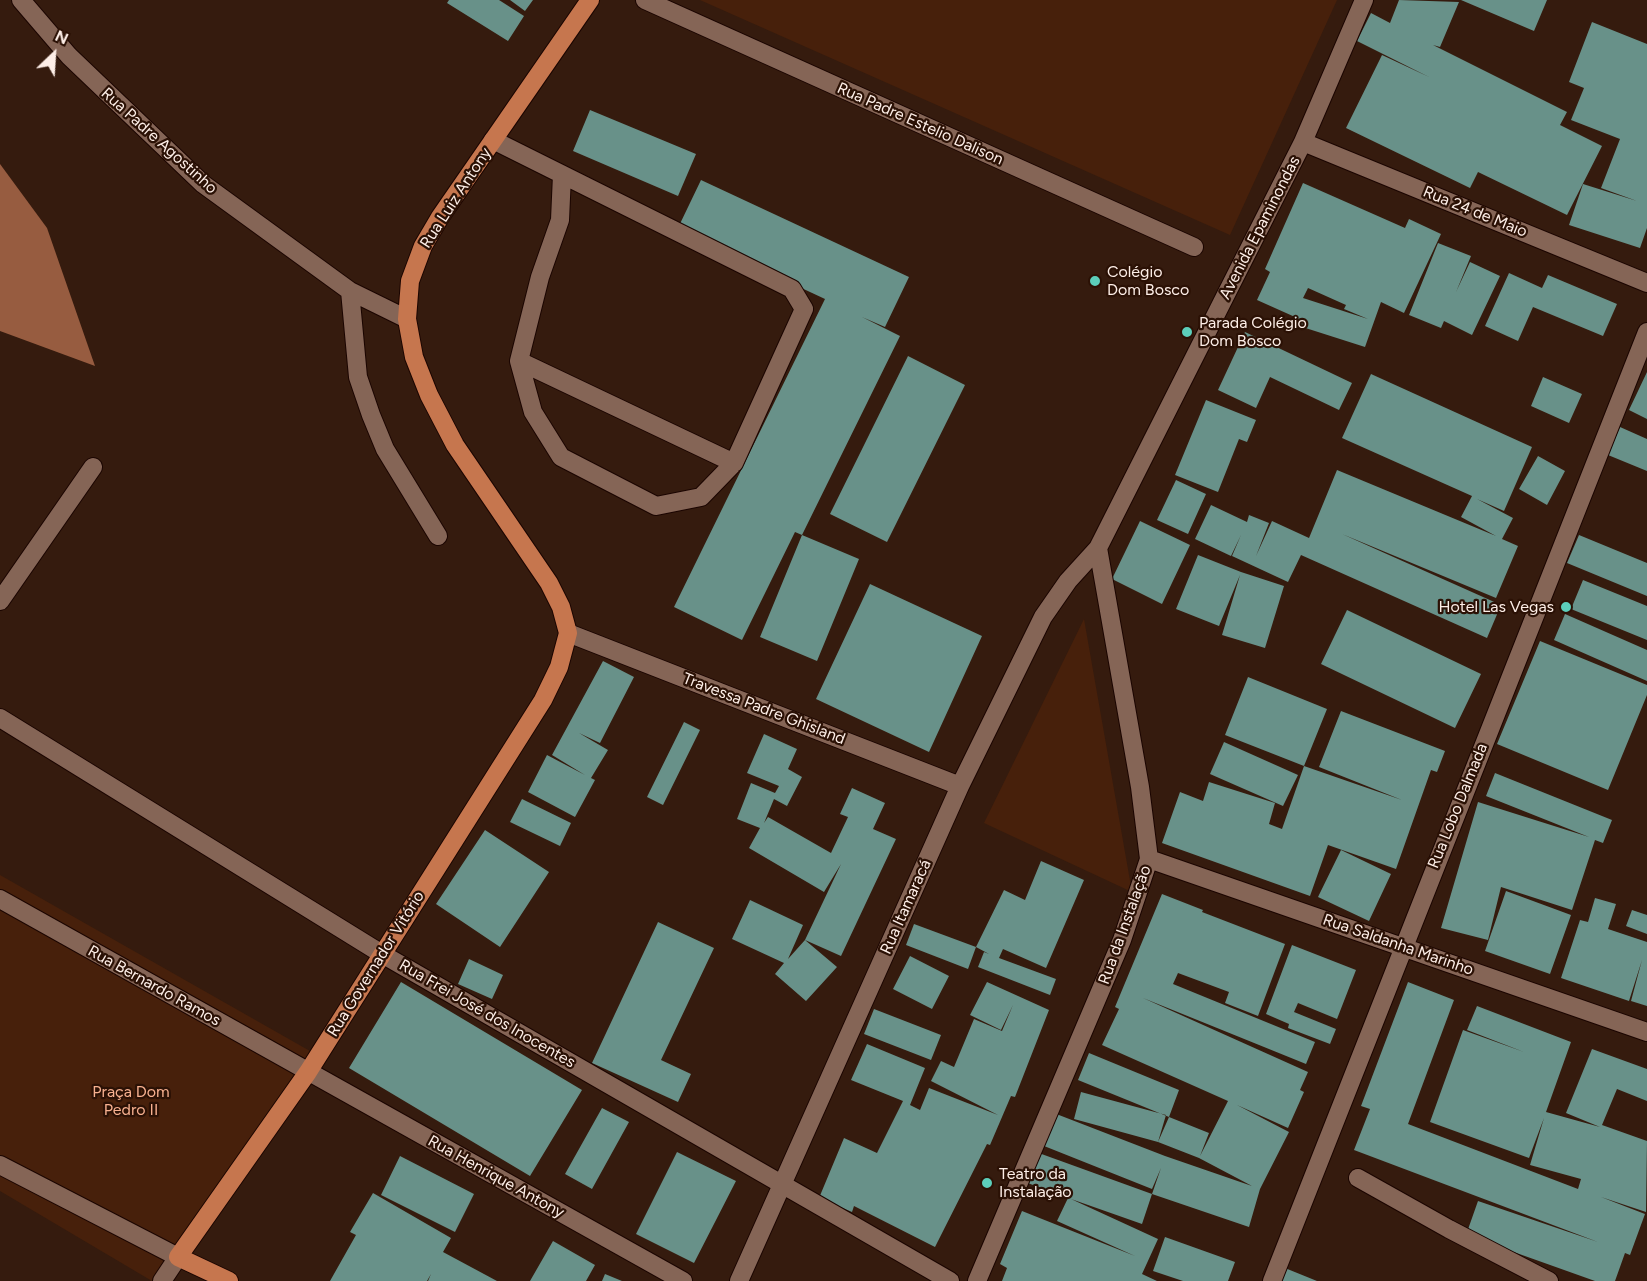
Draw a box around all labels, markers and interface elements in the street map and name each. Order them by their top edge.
north arrow [24,24,84,84]
text: N [52,26,71,48]
street label: Rua Padre Estelio Dalison [834,79,1006,169]
street label: Rua Padre Agostinho [97,84,221,198]
street label: Rua Luiz Antony [416,144,496,252]
street label: Avenida Epaminondas [1216,153,1304,303]
street label: Rua 24 de Maio [1420,182,1530,242]
place label: Colégio Dom Bosco [1107,262,1189,300]
marker: Colégio Dom Bosco [1088,274,1102,288]
place label: Parada Colégio Dom Bosco [1199,313,1307,351]
marker: Parada Colégio Dom Bosco [1180,325,1194,339]
place label: Hotel Las Vegas [1438,597,1554,617]
marker: Hotel Las Vegas [1559,600,1573,614]
street label: Travessa Padre Ghisland [680,669,848,749]
street label: Rua Lobo Dalmada [1424,741,1492,871]
street label: Rua Itamaracá [877,857,935,957]
street label: Rua da Instalação [1095,863,1155,987]
street label: Rua Governador Vitório [323,888,429,1040]
street label: Rua Saldanha Marinho [1320,910,1476,980]
street label: Rua Bernardo Ramos [84,942,224,1030]
street label: Rua Frei José dos Inocentes [396,956,578,1072]
park label: Praça Dom Pedro II [92,1082,170,1120]
street label: Rua Henrique Antony [424,1132,568,1222]
place label: Teatro da Instalação [999,1164,1072,1202]
marker: Teatro da Instalação [980,1176,994,1190]

